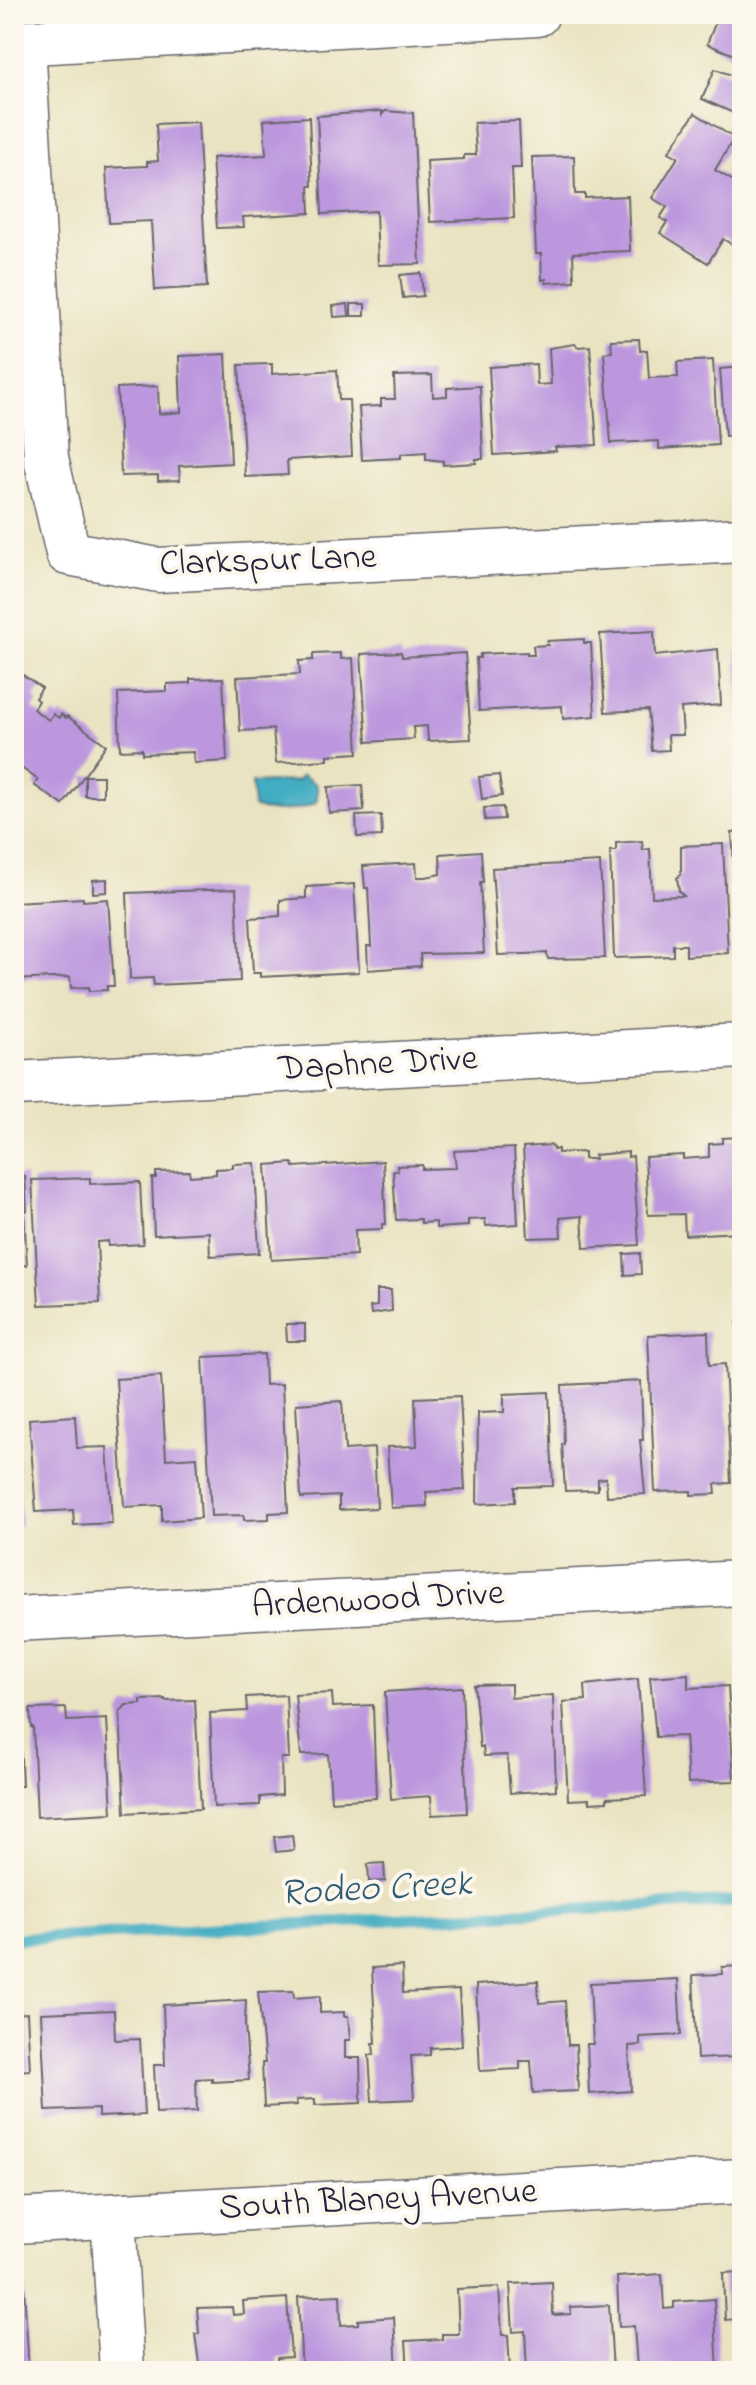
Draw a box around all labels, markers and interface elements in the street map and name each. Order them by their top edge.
street label: Clarkspur Lane [158,532,378,592]
street label: Daphne Drive [276,1033,480,1097]
street label: Ardenwood Drive [251,1568,506,1634]
water label: Rodeo Creek [279,1857,475,1923]
street label: South Blaney Avenue [218,2166,539,2236]

